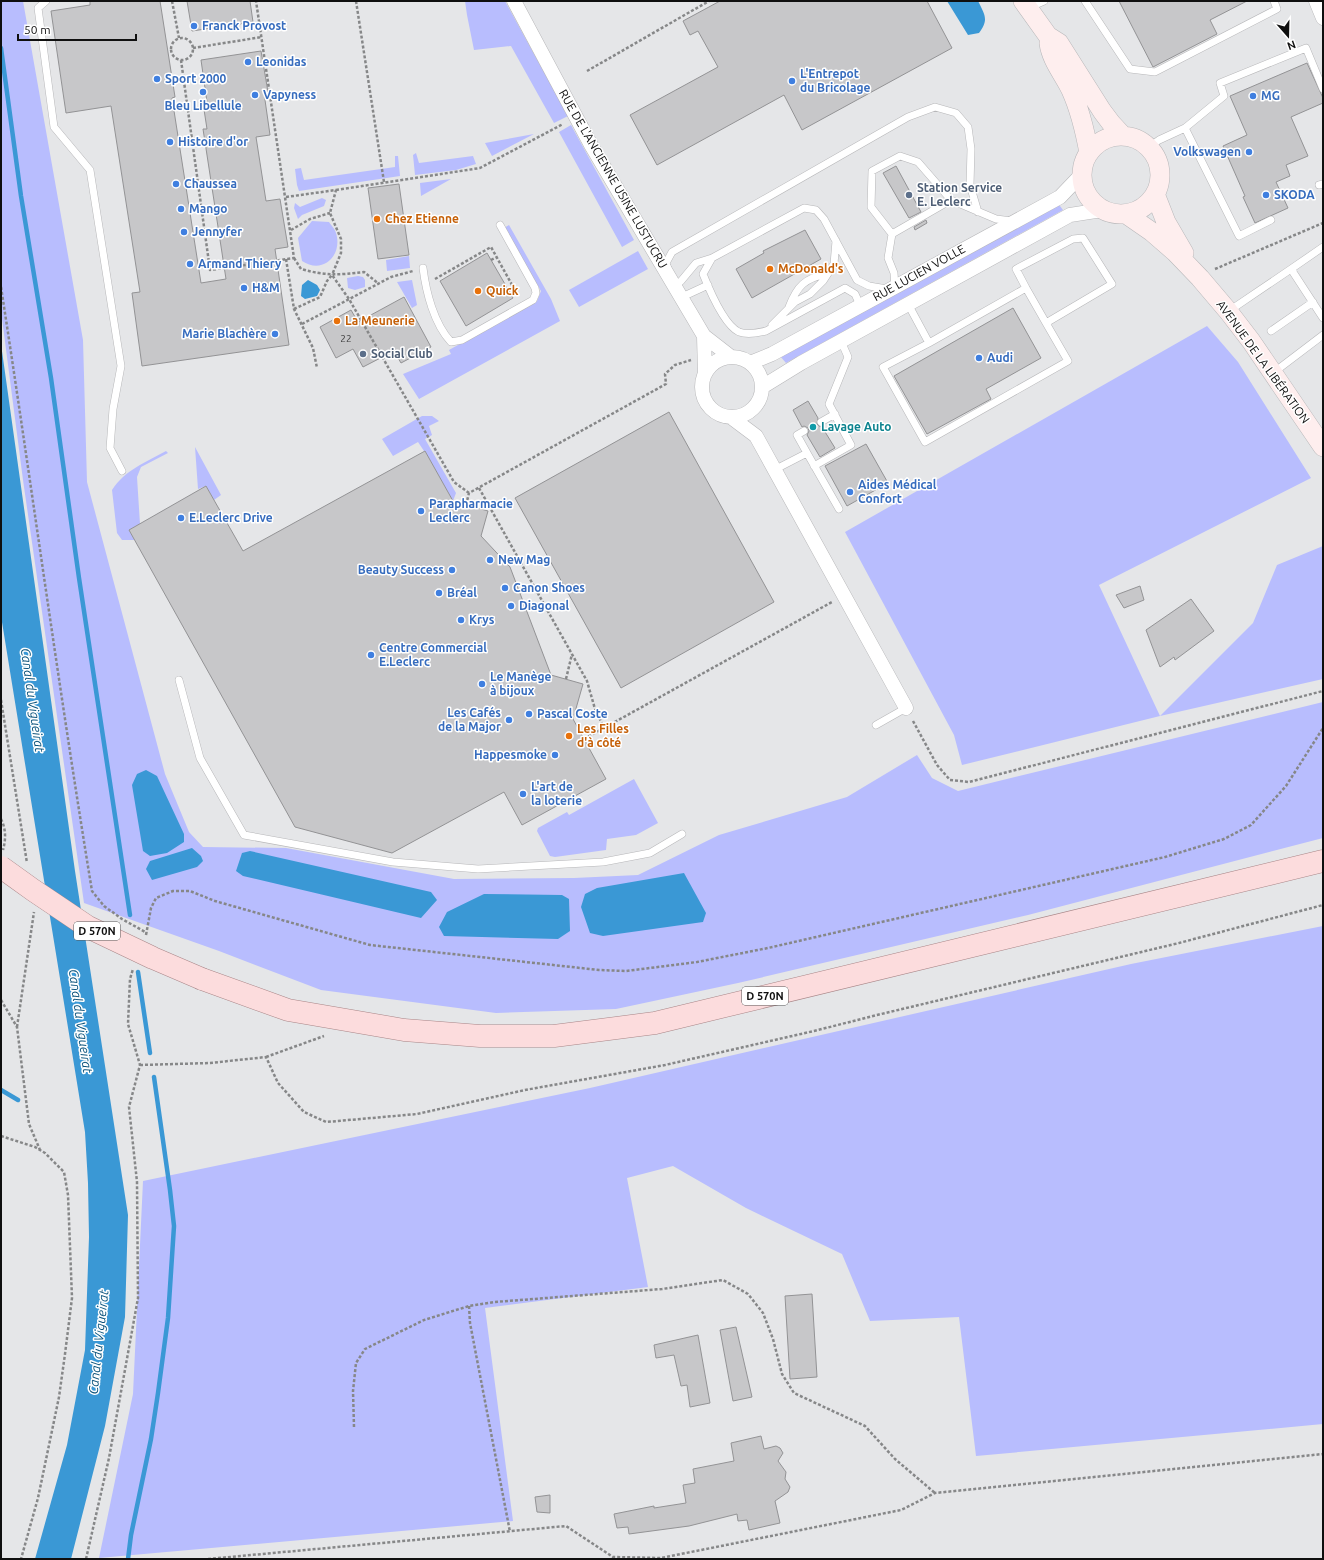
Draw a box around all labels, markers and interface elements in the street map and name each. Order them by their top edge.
scale bar [18,16,136,42]
north arrow [1268,16,1308,56]
place label: Franck Provost [202,19,286,32]
marker: Franck Provost [189,21,199,31]
text: 50 m [24,23,51,36]
text: N [1286,38,1297,52]
place label: Leonidas [256,55,307,68]
marker: Leonidas [243,57,253,67]
place label: L'Entrepot du Bricolage [800,67,871,94]
place label: Sport 2000 [165,72,226,85]
marker: Sport 2000 [152,74,162,84]
marker: L'Entrepot du Bricolage [787,76,797,86]
marker: Bleu Libellule [198,87,208,97]
street label: RUE DE L'ANCIENNE USINE LUSTUCRU [557,87,670,270]
place label: Vapyness [263,88,317,101]
place label: MG [1261,89,1280,102]
marker: Vapyness [250,90,260,100]
marker: MG [1248,91,1258,101]
place label: Bleu Libellule [164,99,242,112]
place label: Histoire d'or [178,135,248,148]
marker: Histoire d'or [165,137,175,147]
place label: Volkswagen [1173,145,1241,158]
marker: Volkswagen [1244,147,1254,157]
place label: Chaussea [184,177,237,190]
marker: Chaussea [171,179,181,189]
place label: Station Service E. Leclerc [917,181,1002,208]
place label: SKODA [1274,188,1315,201]
marker: Station Service E. Leclerc [904,190,914,200]
marker: SKODA [1261,190,1271,200]
place label: Mango [189,202,228,215]
marker: Mango [176,204,186,214]
place label: Chez Etienne [385,212,459,225]
marker: Chez Etienne [372,214,382,224]
place label: Jennyfer [192,225,242,238]
marker: Jennyfer [179,227,189,237]
street label: RUE LUCIEN VOLLE [870,242,967,303]
place label: Armand Thiery [198,257,282,270]
marker: Armand Thiery [185,259,195,269]
place label: McDonald's [778,262,844,275]
marker: McDonald's [765,264,775,274]
place label: H&M [252,281,280,294]
marker: H&M [239,283,249,293]
place label: Quick [486,284,519,297]
marker: Quick [473,286,483,296]
street label: AVENUE DE LA LIBÉRATION [1214,298,1312,426]
place label: La Meunerie [345,314,415,327]
marker: La Meunerie [332,316,342,326]
place label: Marie Blachère [182,327,267,340]
marker: Marie Blachère [270,329,280,339]
house number: 22 [340,333,352,344]
place label: Social Club [371,347,433,360]
marker: Social Club [358,349,368,359]
place label: Audi [987,351,1013,364]
marker: Audi [974,353,984,363]
place label: Lavage Auto [821,420,891,433]
marker: Lavage Auto [808,422,818,432]
place label: Aides Médical Confort [858,478,937,505]
marker: Aides Médical Confort [845,487,855,497]
place label: Parapharmacie Leclerc [429,497,513,524]
marker: Parapharmacie Leclerc [416,506,426,516]
place label: E.Leclerc Drive [189,511,273,524]
marker: E.Leclerc Drive [176,513,186,523]
place label: New Mag [498,553,550,566]
marker: New Mag [485,555,495,565]
place label: Beauty Success [358,563,444,576]
marker: Beauty Success [447,565,457,575]
place label: Canon Shoes [513,581,585,594]
marker: Canon Shoes [500,583,510,593]
place label: Bréal [447,586,477,599]
marker: Bréal [434,588,444,598]
place label: Diagonal [519,599,569,612]
marker: Diagonal [506,601,516,611]
place label: Krys [469,613,495,626]
marker: Krys [456,615,466,625]
place label: Centre Commercial E.Leclerc [379,641,487,668]
water label: Canal du Vigueirat [19,647,47,754]
marker: Centre Commercial E.Leclerc [366,650,376,660]
place label: Le Manège à bijoux [490,670,552,697]
marker: Le Manège à bijoux [477,679,487,689]
place label: Les Cafés de la Major [438,706,501,733]
place label: Pascal Coste [537,707,608,720]
marker: Pascal Coste [524,709,534,719]
marker: Les Cafés de la Major [504,715,514,725]
place label: Les Filles d'à côté [577,722,629,749]
marker: Les Filles d'à côté [564,731,574,741]
place label: Happesmoke [474,748,547,761]
marker: Happesmoke [550,750,560,760]
place label: L'art de la loterie [531,780,582,807]
marker: L'art de la loterie [518,789,528,799]
road number: D 570N [74,922,120,940]
water label: Canal du Vigueirat [67,968,95,1075]
road number: D 570N [742,987,788,1005]
water label: Canal du Vigueirat [86,1288,111,1395]

